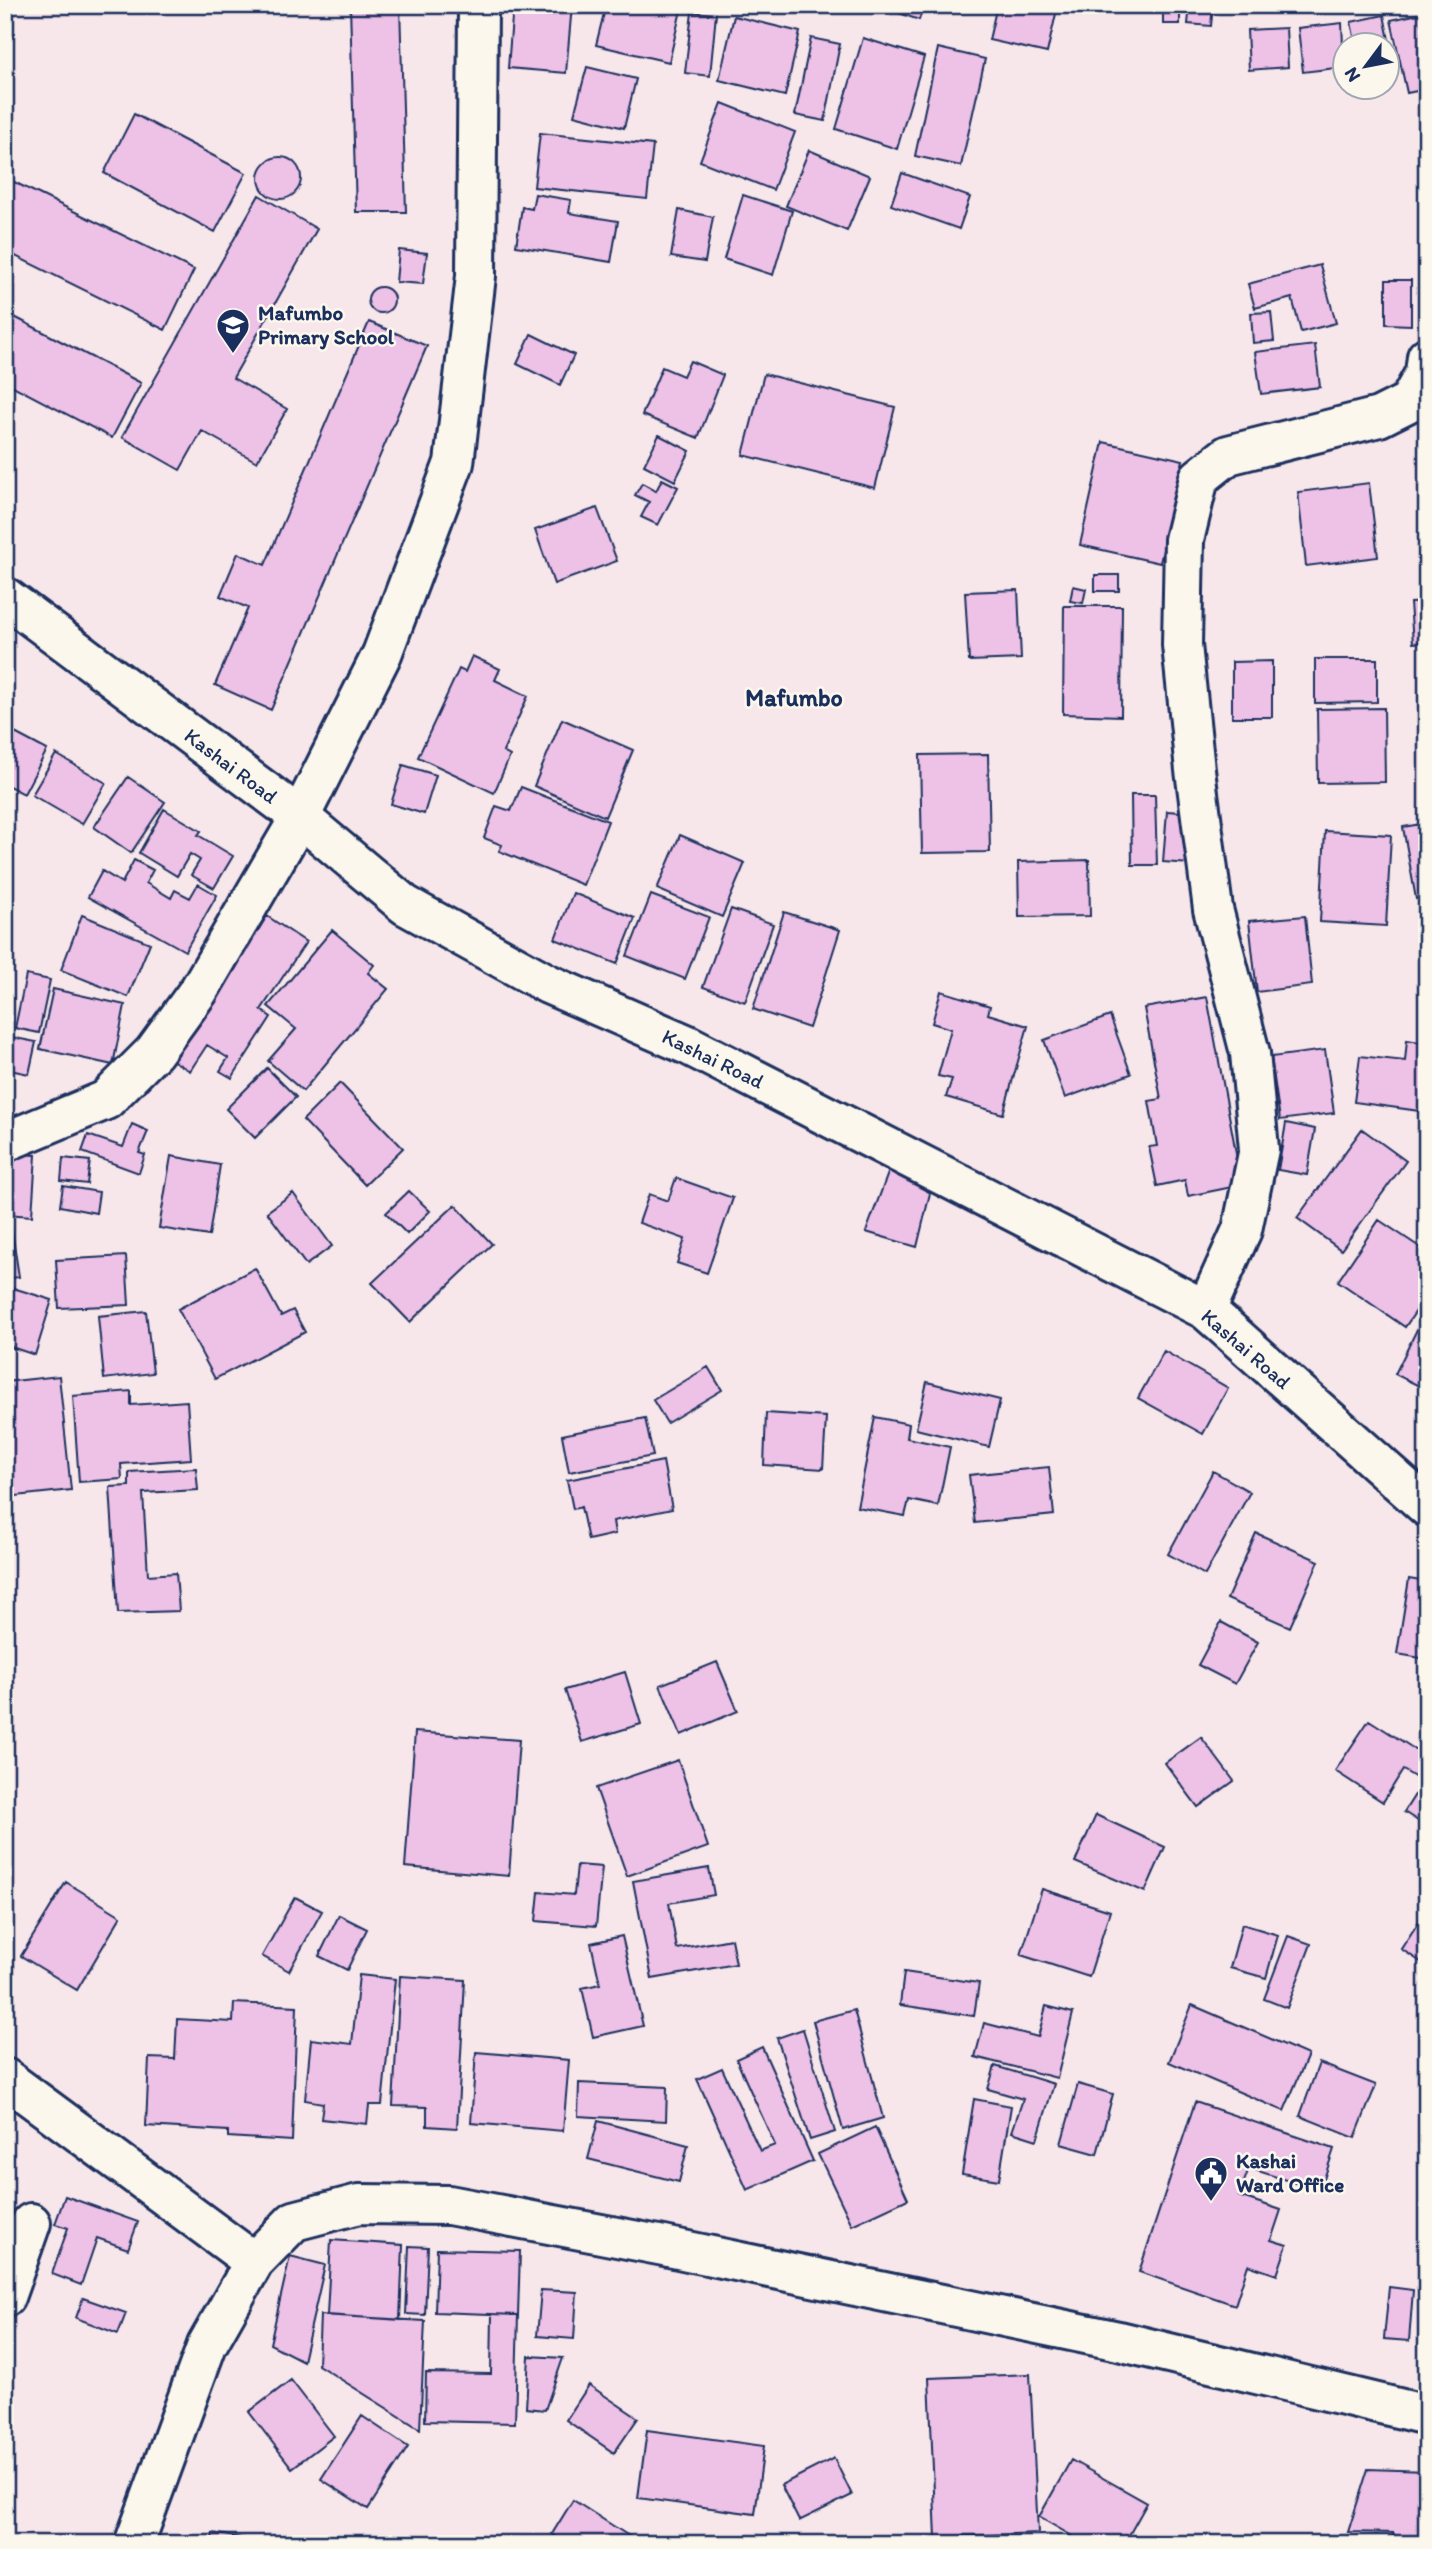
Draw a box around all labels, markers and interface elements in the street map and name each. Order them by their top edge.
north arrow [1330,32,1400,102]
text: N [1339,63,1365,86]
place label: Mafumbo Primary School [258,300,395,350]
school or university icon: Mafumbo Primary School [214,306,252,355]
district label: Mafumbo [745,683,843,712]
street label: Kashai Road [180,722,283,809]
street label: Kashai Road [658,1023,769,1094]
street label: Kashai Road [1197,1303,1296,1394]
place label: Kashai Ward Office [1236,2148,1344,2197]
public building icon: Kashai Ward Office [1192,2154,1230,2203]

